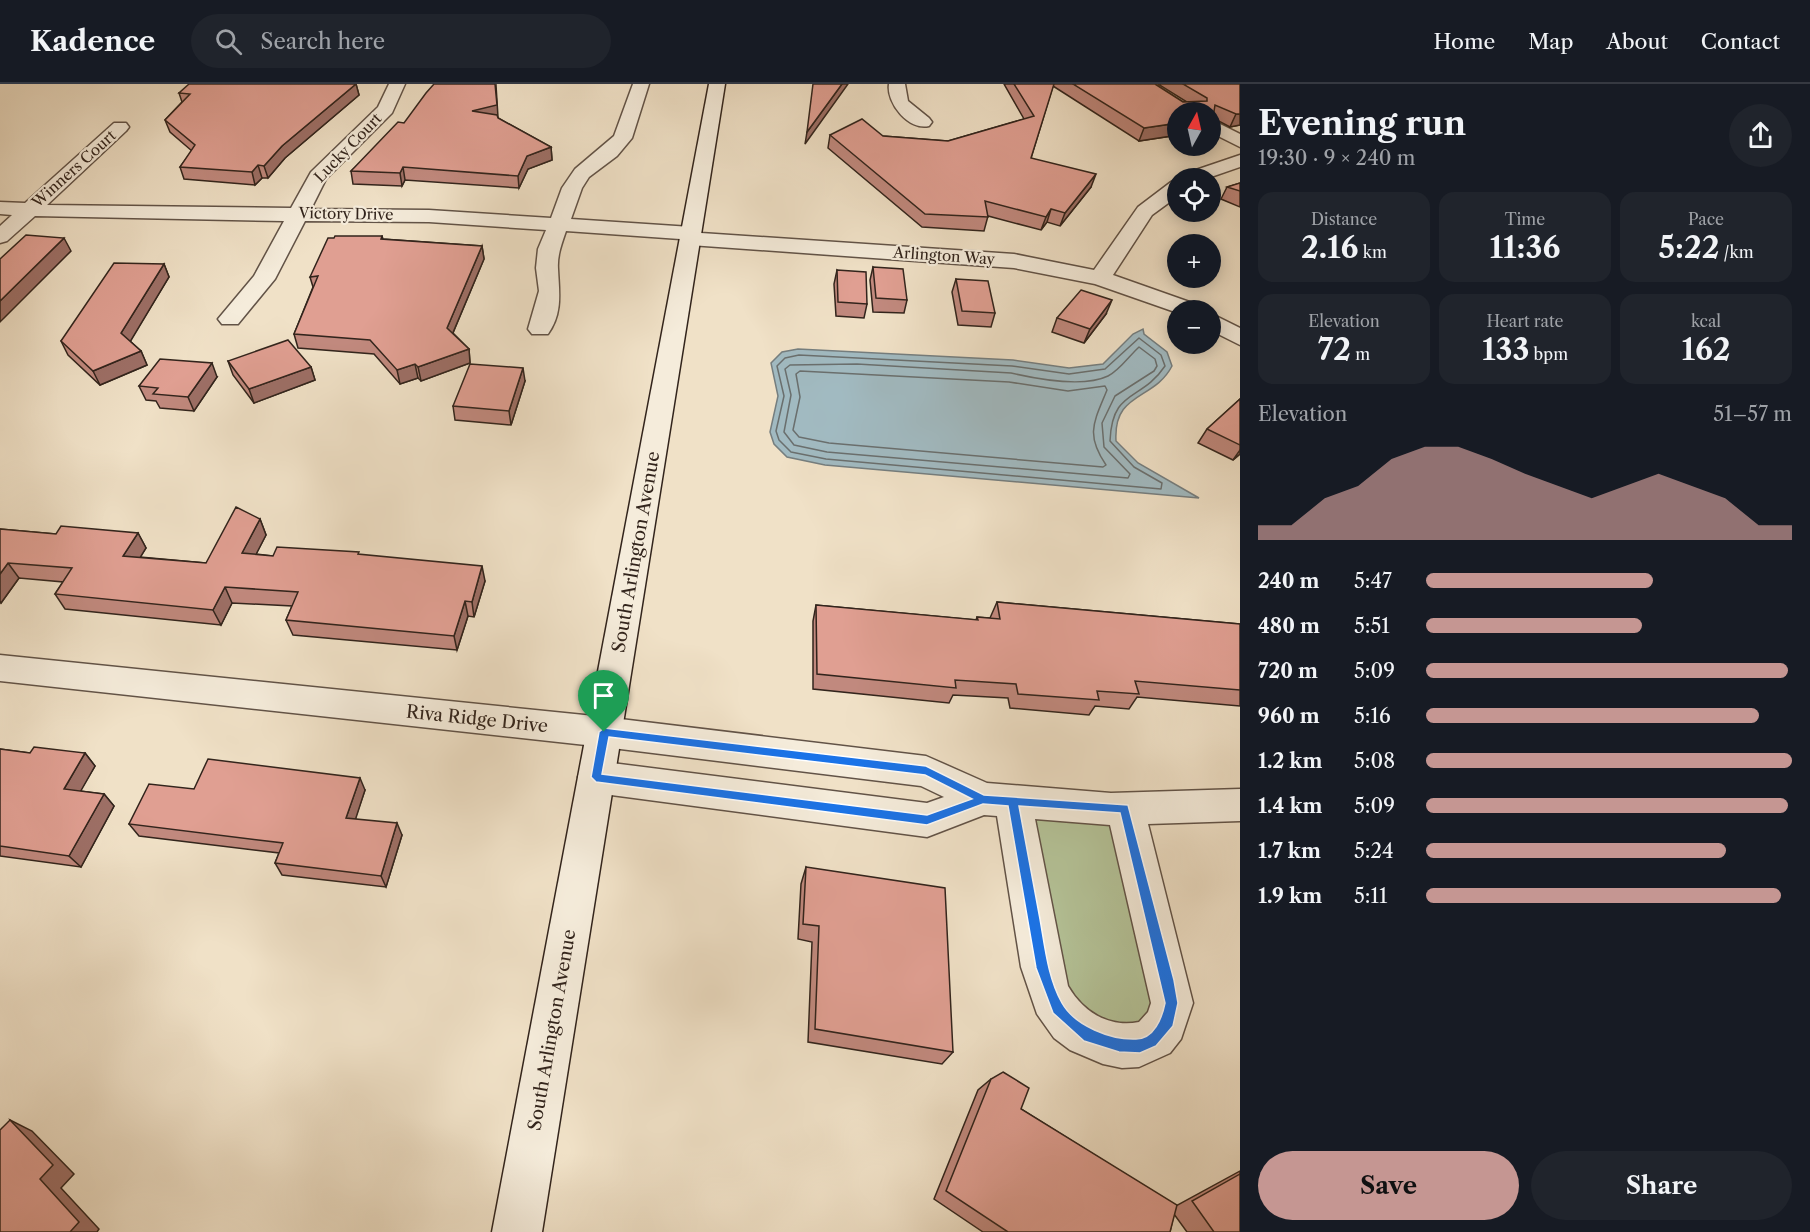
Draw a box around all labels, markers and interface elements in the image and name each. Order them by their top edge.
search box [191,14,611,68]
text: Kadence [30,24,155,58]
icon: search [212,25,245,58]
text: Search here [260,28,385,55]
text: Home [1434,29,1495,54]
text: Map [1528,29,1573,54]
text: About [1606,29,1668,54]
text: Contact [1701,29,1780,54]
north arrow [1167,102,1221,156]
map controls [1167,102,1221,354]
text: Evening run [1258,103,1466,144]
button: share [1729,104,1792,167]
street label: Lucky Court [310,109,386,186]
street label: Winners Court [27,125,120,212]
text: 19:30 · 9 × 240 m [1258,146,1415,170]
button: locate [1167,168,1221,222]
street label: Victory Drive [297,203,394,224]
text: Distance [1311,209,1377,229]
text: Time [1505,209,1545,229]
text: Pace [1688,209,1724,229]
text: 2.16 [1301,229,1359,266]
text: 11:36 [1490,229,1560,266]
text: 5:22 [1658,229,1719,266]
button: + [1167,234,1221,288]
street label: Arlington Way [891,242,996,269]
text: km [1359,242,1387,262]
text: /km [1719,242,1754,262]
button: − [1167,300,1221,354]
text: Elevation [1308,311,1380,331]
text: Heart rate [1486,311,1564,331]
text: kcal [1691,311,1721,331]
text: 72 [1318,331,1351,368]
text: 133 [1482,331,1529,368]
text: 162 [1681,331,1731,368]
text: m [1351,344,1370,364]
text: bpm [1529,344,1568,364]
text: Elevation [1258,402,1347,426]
text: 51–57 m [1713,402,1792,426]
street label: South Arlington Avenue [607,450,665,654]
text: 240 m [1258,569,1319,593]
text: 5:47 [1354,569,1392,593]
text: 480 m [1258,614,1320,638]
text: 5:51 [1354,614,1390,638]
text: 720 m [1258,659,1318,683]
text: 5:09 [1354,659,1395,683]
pin [578,670,629,732]
icon: arrive [587,679,620,712]
street label: Riva Ridge Drive [405,701,549,737]
text: 960 m [1258,704,1320,728]
text: 5:16 [1354,704,1391,728]
text: 1.2 km [1258,749,1322,773]
text: 5:08 [1354,749,1395,773]
text: 1.4 km [1258,794,1323,818]
text: 5:09 [1354,794,1395,818]
text: 1.7 km [1258,839,1321,863]
text: 5:24 [1354,839,1394,863]
text: 1.9 km [1258,884,1322,908]
text: 5:11 [1354,884,1387,908]
street label: South Arlington Avenue [523,928,581,1132]
button: Save [1258,1151,1519,1220]
button: Share [1531,1151,1792,1220]

